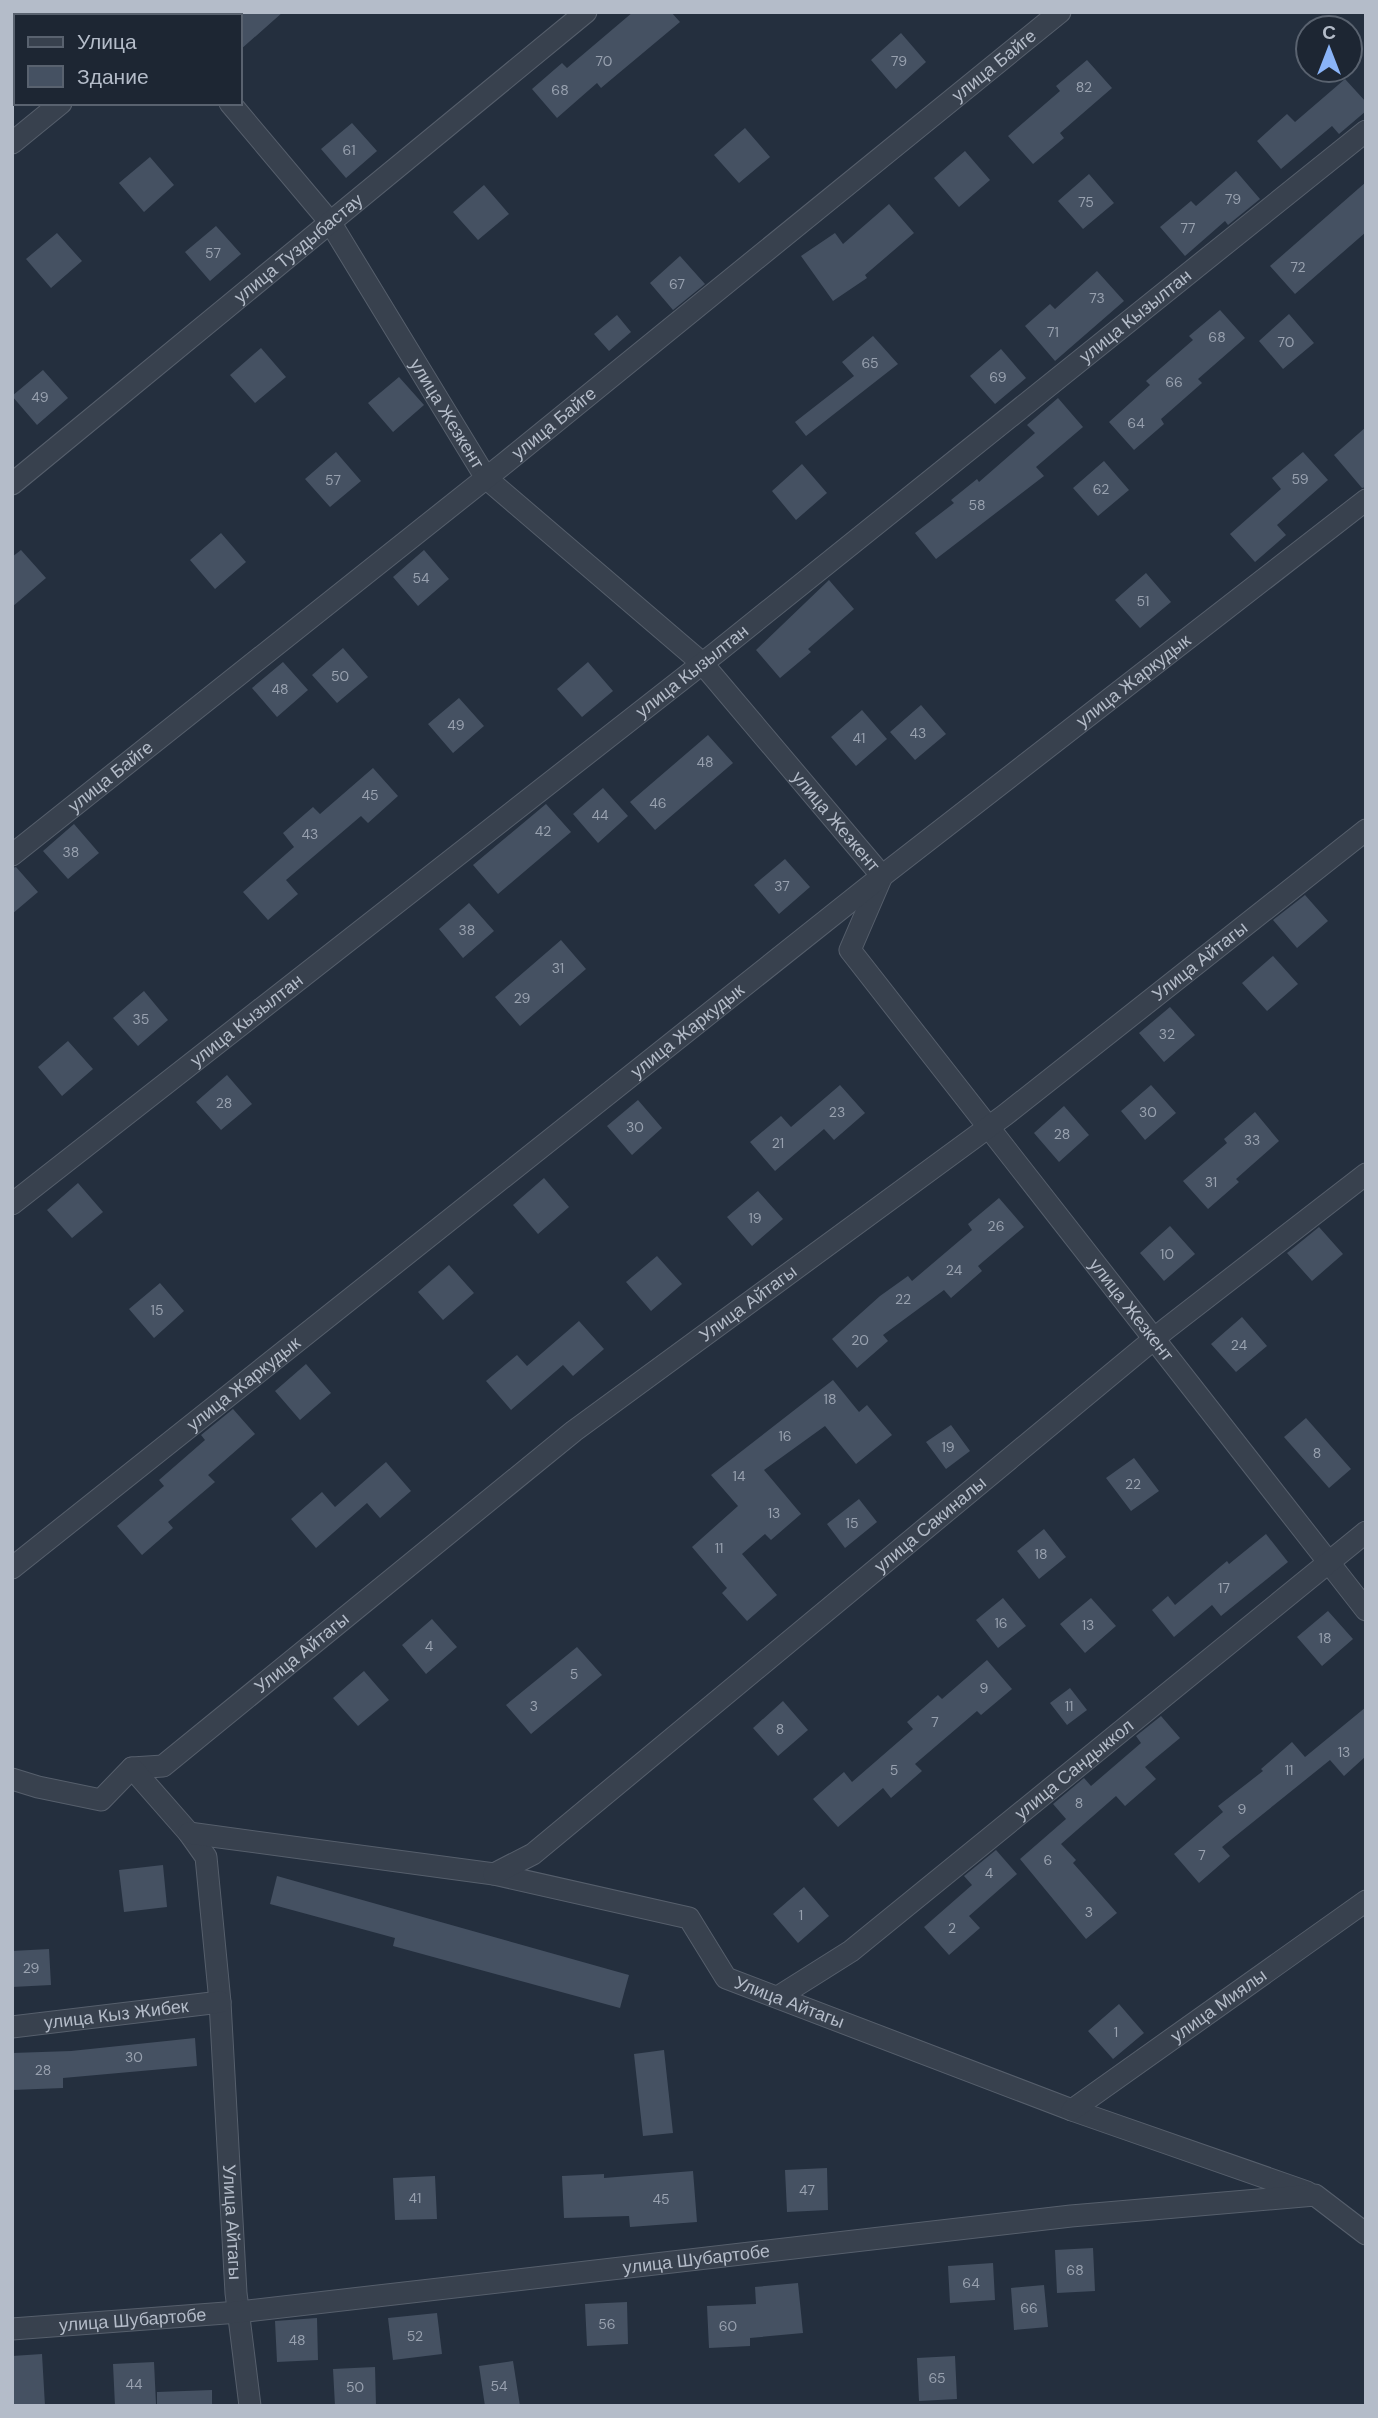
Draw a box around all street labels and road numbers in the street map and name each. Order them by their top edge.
street label: улица Байге [947,24,1041,107]
street label: улица Туздыбастау [229,188,368,309]
street label: улица Кызылтан [1074,264,1197,368]
street label: улица Жезкент [404,354,490,473]
street label: улица Байге [507,382,601,465]
street label: улица Кызылтан [631,619,754,723]
street label: улица Жаркудык [1071,629,1196,733]
street label: улица Байге [63,735,158,818]
street label: улица Жезкент [786,766,885,877]
street label: Улица Айтагы [1147,916,1253,1006]
street label: улица Кызылтан [185,968,308,1072]
street label: улица Жаркудык [626,978,749,1083]
street label: улица Жезкент [1083,1253,1179,1367]
street label: Улица Айтагы [694,1260,802,1347]
street label: улица Жаркудык [182,1331,306,1436]
street label: улица Сакиналы [869,1471,991,1578]
street label: Улица Айтагы [249,1607,354,1699]
street label: улица Сандыккол [1010,1714,1139,1825]
street label: улица Миялы [1166,1963,1272,2048]
street label: Улица Айтагы [731,1970,848,2034]
street label: улица Кыз Жибек [43,1994,190,2035]
street label: Улица Айтагы [217,2164,247,2280]
street label: улица Шубартобе [622,2239,771,2280]
street label: улица Шубартобе [58,2302,207,2337]

